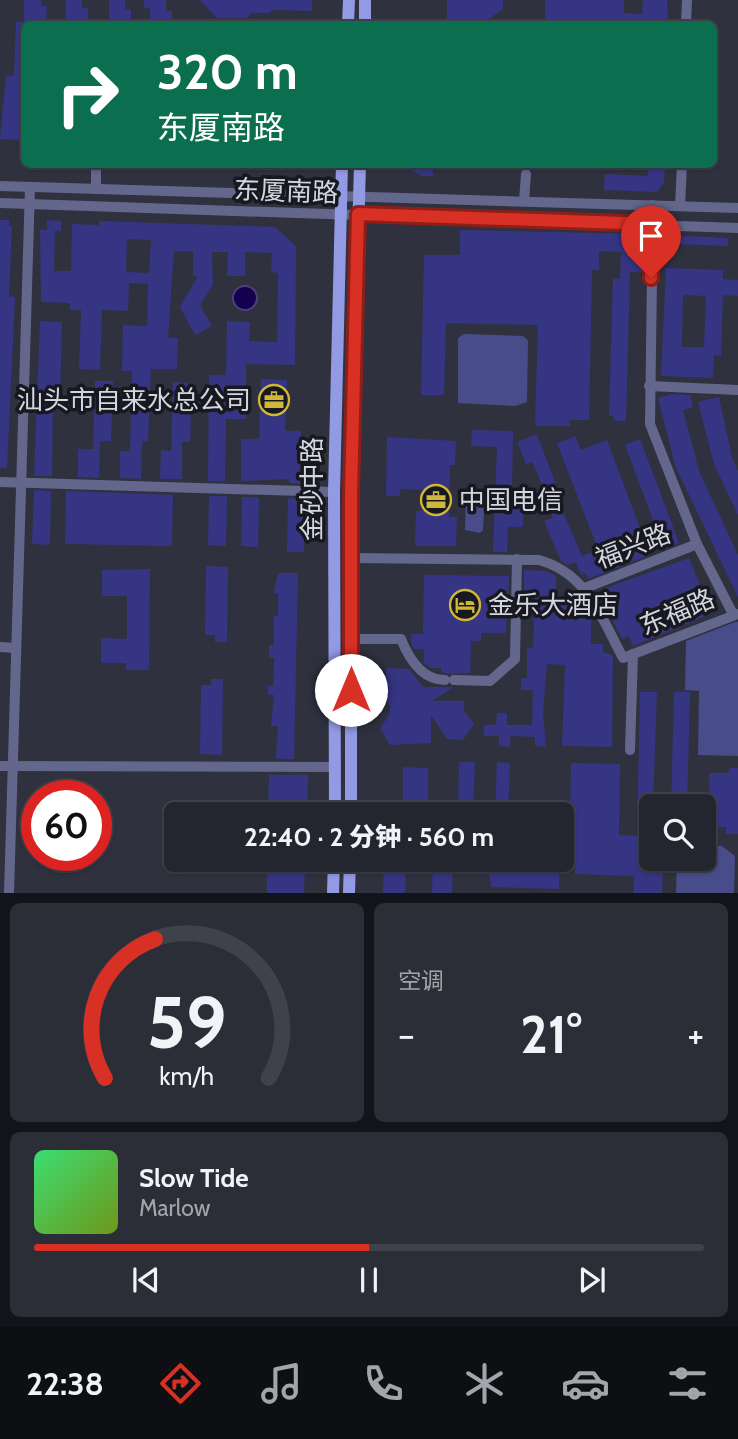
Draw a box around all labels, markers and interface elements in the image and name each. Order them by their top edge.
text: 320 m [157,42,298,101]
icon: right [42,49,133,140]
text: 东厦南路 [157,108,285,147]
street label: 东厦南路 [233,173,339,209]
pin [621,206,681,278]
icon: arrive [632,217,670,255]
office icon: 汕头市自来水总公司 [257,383,291,417]
place label: 汕头市自来水总公司 [17,384,251,416]
street label: 金砂中路 [296,437,328,541]
office icon: 中国电信 [419,483,453,517]
place label: 中国电信 [459,484,563,516]
street label: 福兴路 [591,517,675,575]
street label: 东福路 [635,582,719,642]
hotel icon: 金乐大酒店 [448,588,482,622]
place label: 金乐大酒店 [488,589,618,621]
position arrow [314,653,388,727]
speed limit sign: 60 [21,780,112,871]
map controls [639,794,716,871]
button: search [639,794,716,871]
text: 22:40 · 2 分钟 · 560 m [244,821,494,853]
text: 空调 [398,967,444,995]
text: 59 [147,979,227,1067]
text: 21° [520,1003,582,1066]
text: − [398,1011,415,1058]
text: + [687,1011,704,1058]
text: km/h [160,1061,214,1091]
text: Slow Tide [139,1162,249,1194]
text: Marlow [139,1194,210,1222]
icon: previous [127,1261,165,1299]
icon: pause [350,1261,388,1299]
icon: next [573,1261,611,1299]
icon: directions [156,1359,205,1408]
icon: music [257,1359,306,1408]
icon: phone [359,1359,408,1408]
icon: climate [460,1359,509,1408]
icon: car [561,1359,610,1408]
icon: filters [663,1359,712,1408]
text: 22:38 [26,1364,104,1403]

